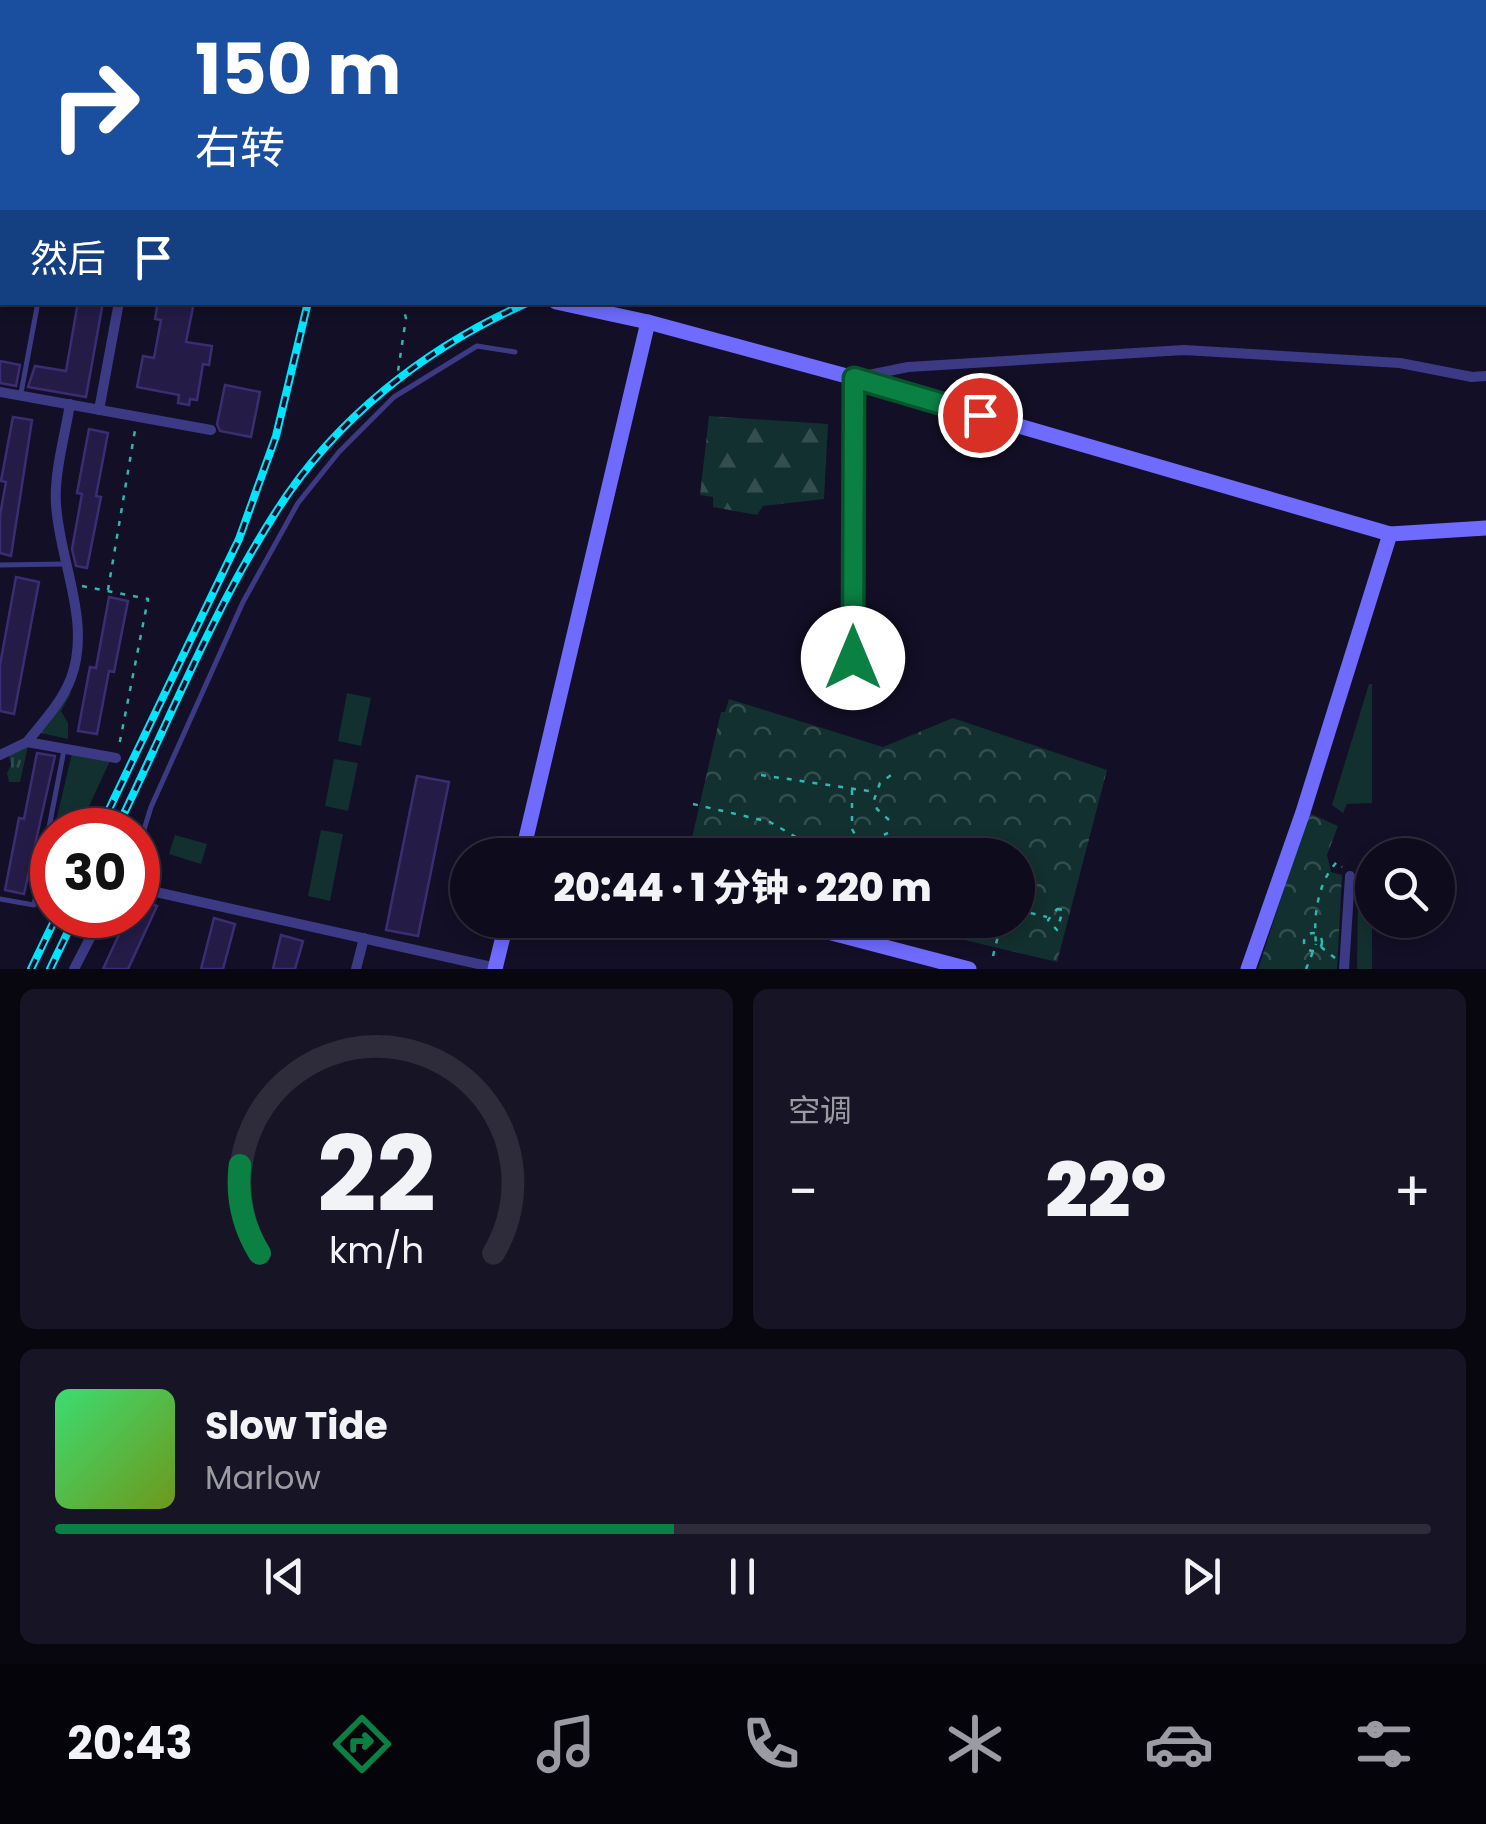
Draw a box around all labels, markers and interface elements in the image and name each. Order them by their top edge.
text: 150 m [195,20,401,119]
icon: right [30,40,160,170]
text: 右转 [195,117,285,180]
icon: arrive [126,230,181,285]
text: 然后 [30,232,106,285]
pin [938,373,1023,458]
icon: arrive [953,388,1008,443]
position arrow [801,606,905,710]
speed limit sign: 30 [30,808,160,938]
map controls [1355,838,1455,938]
button: search [1355,838,1455,938]
text: 20:44 · 1 分钟 · 220 m [553,861,932,914]
text: 空调 [788,1088,852,1133]
text: 22 [317,1102,436,1247]
text: 22° [1045,1138,1167,1243]
text: − [788,1153,818,1230]
text: + [1393,1153,1431,1230]
text: km/h [329,1225,424,1276]
text: Slow Tide [205,1399,388,1452]
text: Marlow [205,1455,321,1500]
icon: previous [257,1549,312,1604]
icon: pause [715,1549,770,1604]
icon: next [1174,1549,1229,1604]
icon: directions [327,1709,397,1779]
icon: music [531,1709,601,1779]
icon: phone [736,1709,806,1779]
icon: climate [940,1709,1010,1779]
icon: car [1144,1709,1214,1779]
icon: filters [1349,1709,1419,1779]
text: 20:43 [67,1712,193,1775]

